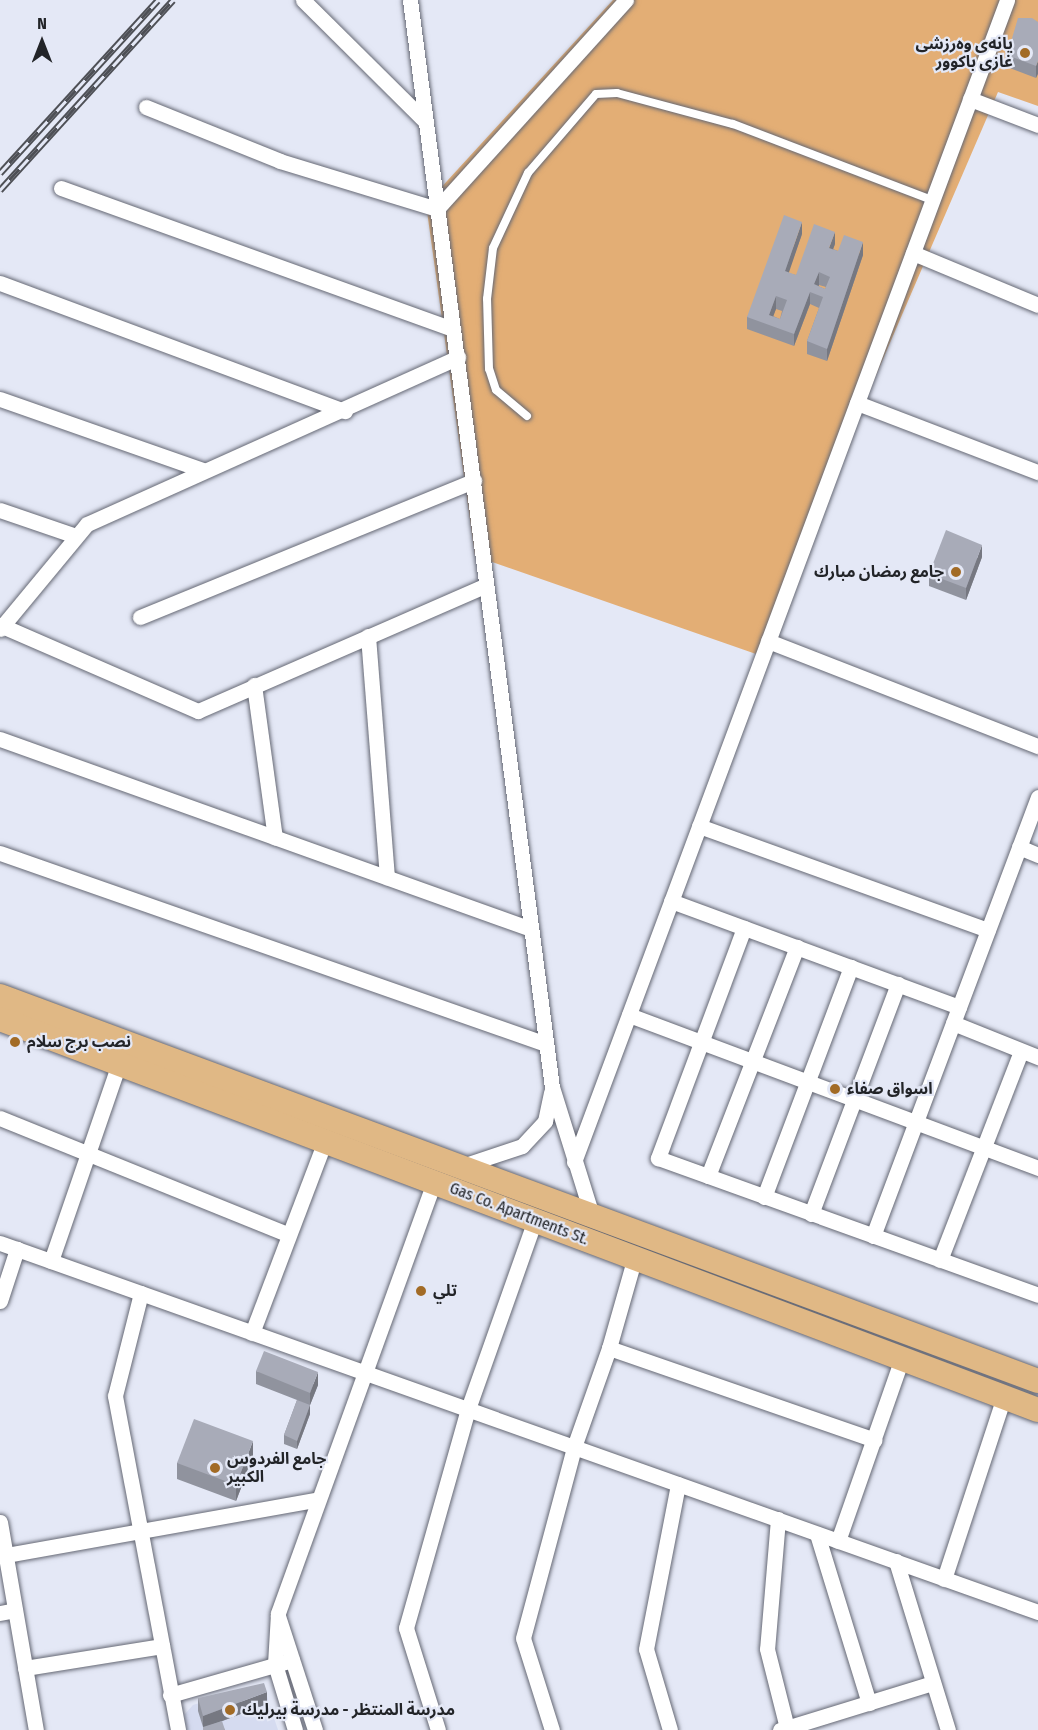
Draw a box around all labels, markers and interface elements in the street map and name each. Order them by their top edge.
north arrow [12,12,72,72]
text: N [37,14,47,33]
place label: یانەی وەرزشی غازی باکوور [916,34,1013,72]
marker: یانەی وەرزشی غازی باکوور [1018,46,1032,60]
place label: جامع رمضان مبارك [814,562,944,582]
marker: جامع رمضان مبارك [949,565,963,579]
place label: نصب برج سلام [27,1032,131,1052]
marker: نصب برج سلام [8,1035,22,1049]
place label: اسواق صفاء [847,1079,933,1099]
marker: اسواق صفاء [828,1082,842,1096]
street label: Gas Co. Apartments St. [447,1179,591,1249]
place label: تلي [433,1281,457,1301]
marker: تلي [414,1284,428,1298]
place label: جامع الفردوس الكبير [227,1449,326,1487]
marker: جامع الفردوس الكبير [208,1461,222,1475]
place label: مدرسة المنتظر - مدرسة بيرليك [242,1700,455,1720]
marker: مدرسة المنتظر - مدرسة بيرليك [223,1703,237,1717]

